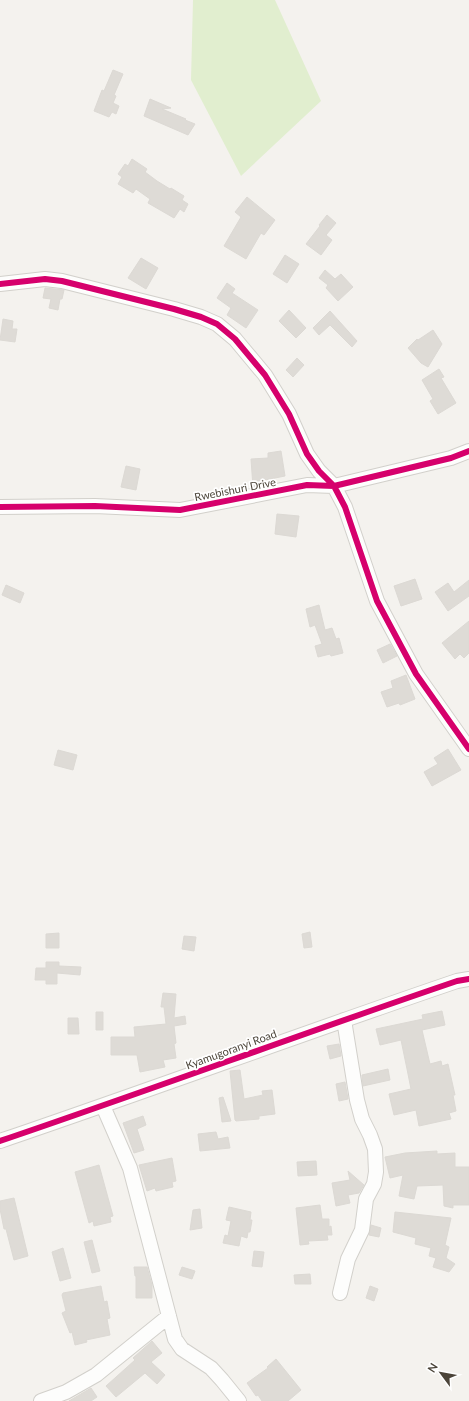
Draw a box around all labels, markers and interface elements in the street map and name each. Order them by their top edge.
street label: Rwebishuri Drive [193,475,277,503]
street label: Kyamugoranyi Road [184,1027,278,1071]
north arrow [421,1353,461,1393]
text: N [424,1360,440,1374]

